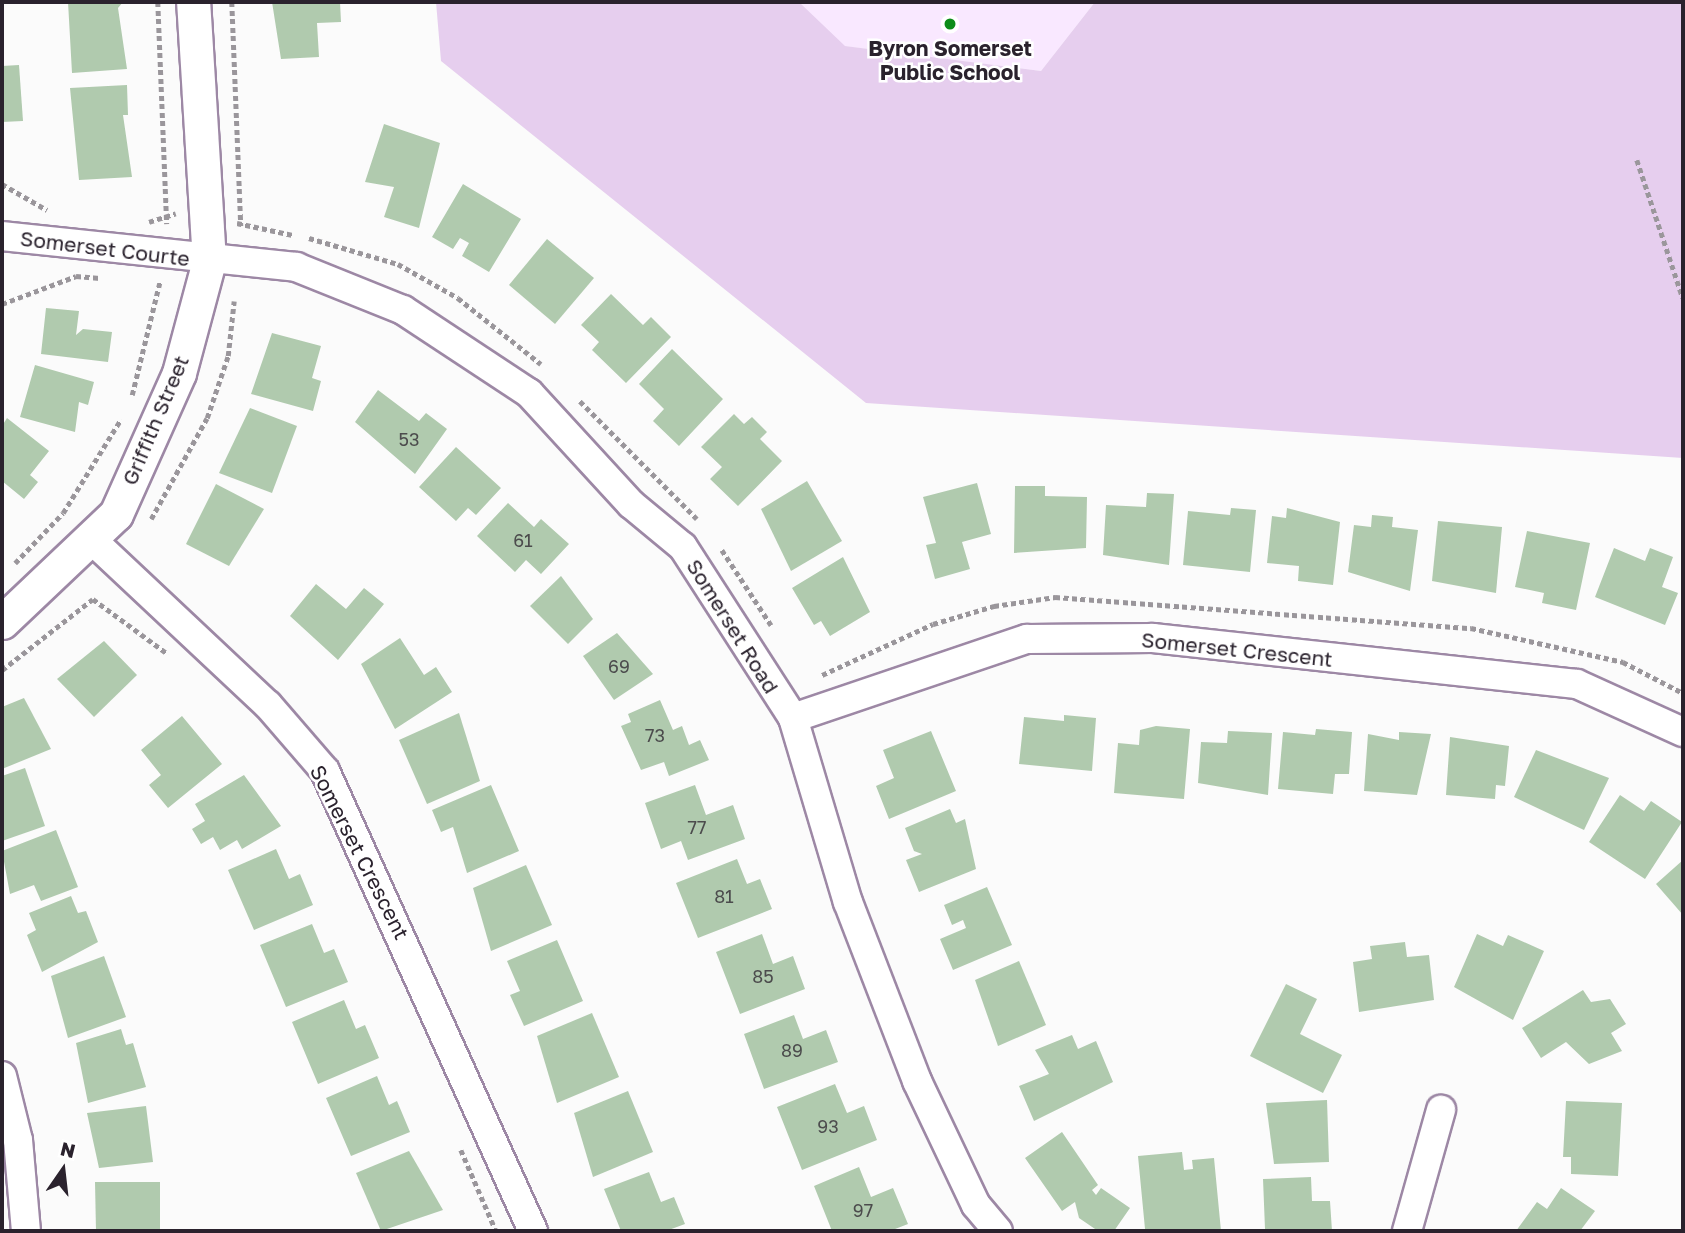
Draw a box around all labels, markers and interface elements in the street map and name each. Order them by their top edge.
marker: Byron Somerset Public School [942,16,958,32]
place label: Byron Somerset Public School [868,35,1032,85]
street label: Somerset Courte [19,225,191,271]
street label: Griffith Street [116,351,194,489]
house number: 53 [399,428,419,450]
house number: 61 [513,529,533,551]
street label: Somerset Road [682,554,784,698]
street label: Somerset Crescent [1140,626,1334,672]
house number: 69 [608,655,630,677]
house number: 73 [645,724,665,746]
street label: Somerset Crescent [305,761,415,943]
house number: 77 [687,816,707,838]
house number: 81 [714,885,734,907]
house number: 85 [752,965,774,987]
house number: 89 [781,1039,803,1061]
house number: 93 [817,1115,839,1137]
north arrow [28,1135,98,1205]
text: N [58,1136,78,1162]
house number: 97 [853,1199,873,1221]

